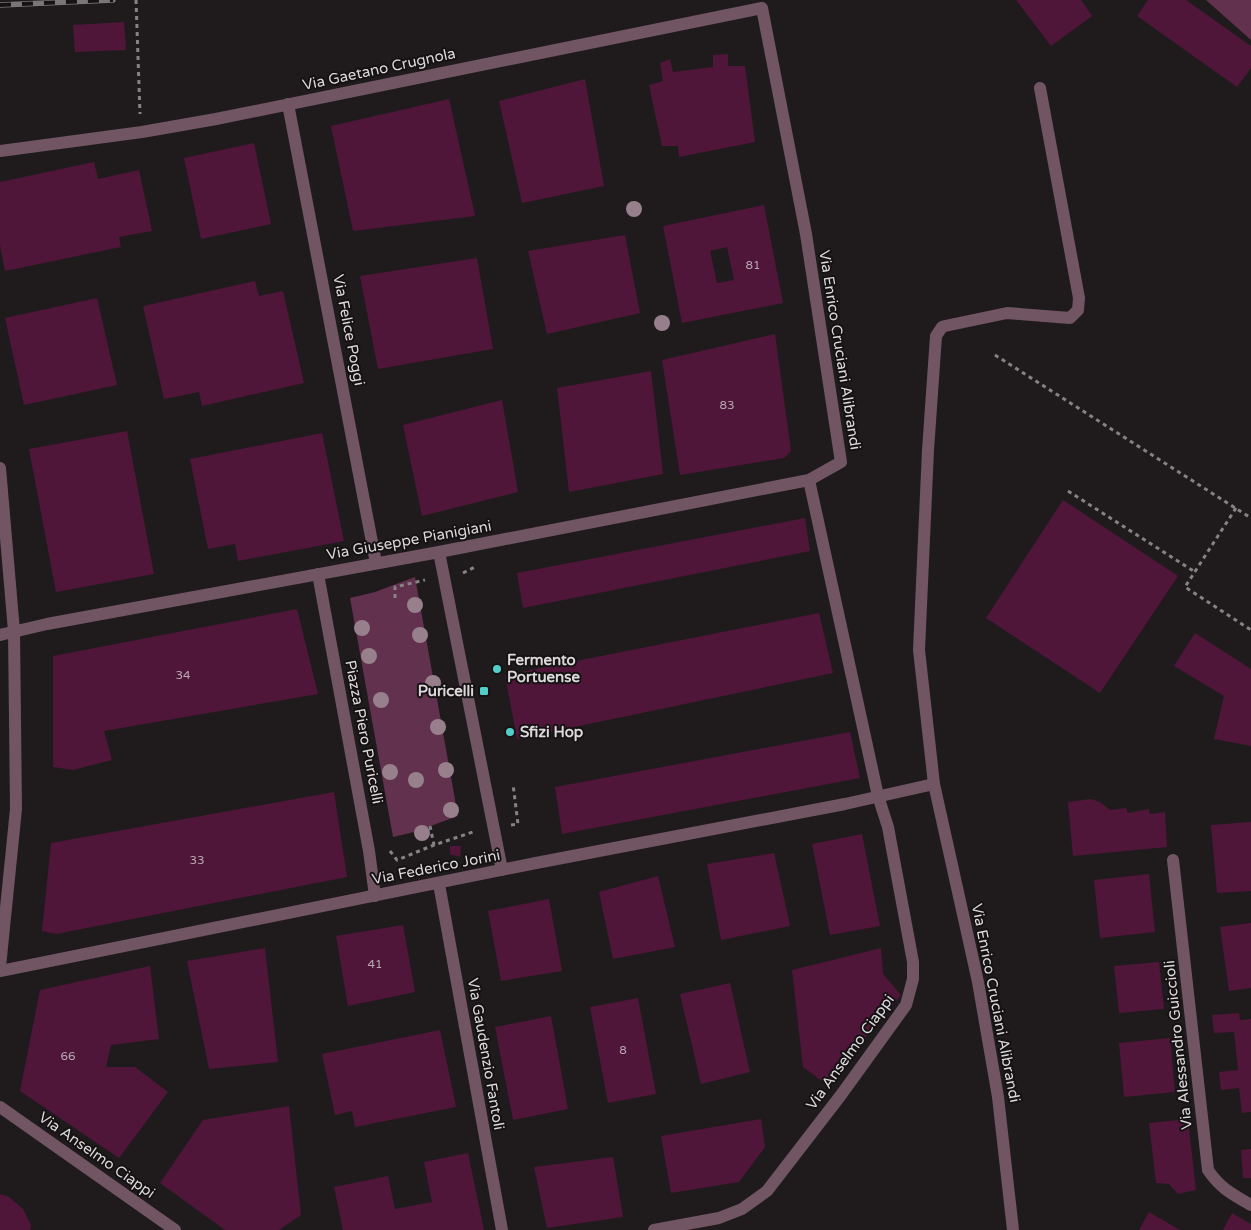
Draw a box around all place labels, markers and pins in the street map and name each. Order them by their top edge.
place label: Fermento Portuense [507,651,580,686]
marker: Fermento Portuense [491,663,503,675]
place label: Puricelli [418,682,474,700]
marker: Puricelli [478,685,490,697]
place label: Sfizi Hop [520,723,584,742]
marker: Sfizi Hop [504,726,516,738]

